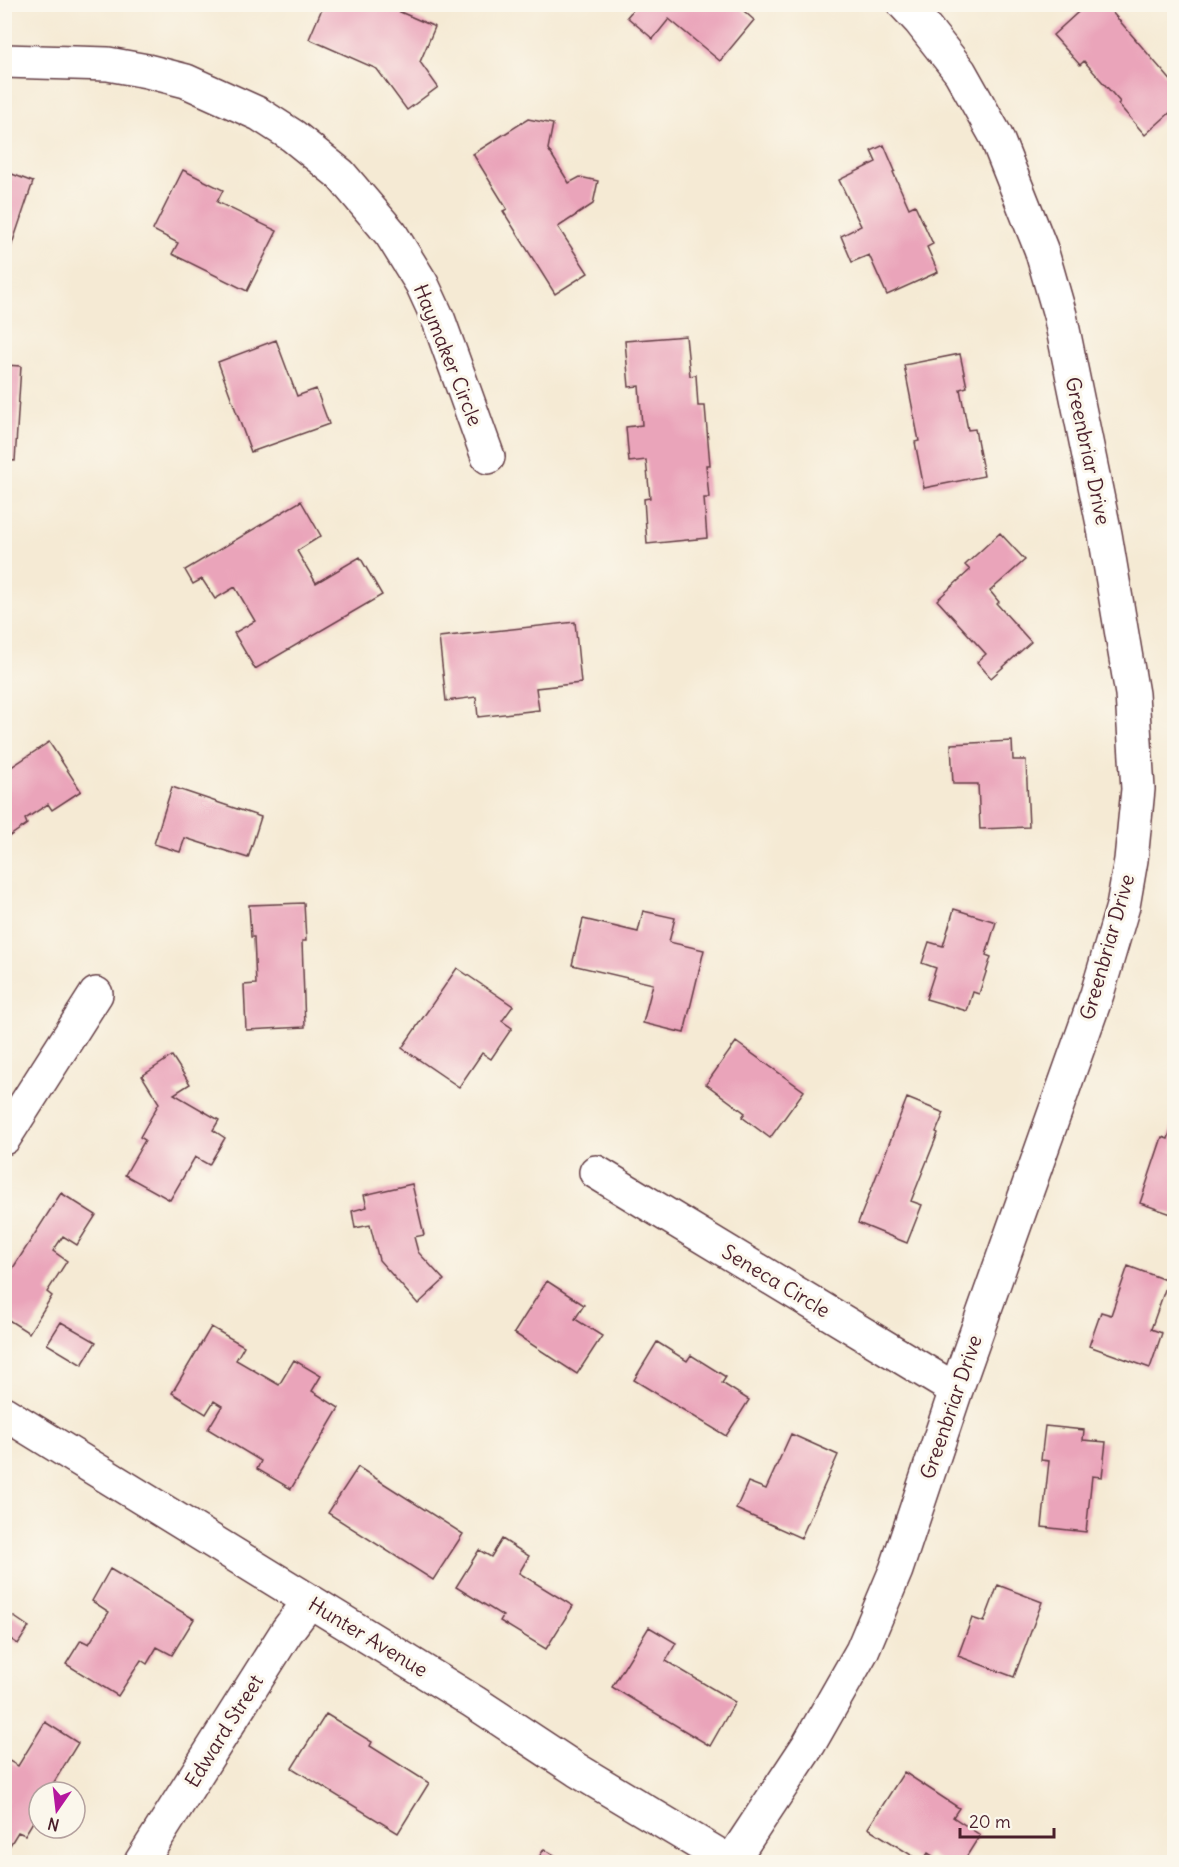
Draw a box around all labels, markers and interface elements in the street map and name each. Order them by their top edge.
street label: Haymaker Circle [409,280,488,429]
street label: Greenbriar Drive [1061,375,1116,527]
street label: Greenbriar Drive [1074,871,1139,1023]
street label: Seneca Circle [718,1239,835,1323]
street label: Greenbriar Drive [914,1332,987,1482]
street label: Hunter Avenue [304,1591,432,1682]
street label: Edward Street [179,1670,268,1792]
north arrow [27,1780,87,1840]
scale bar [960,1801,1054,1839]
text: 20 m [969,1810,1011,1833]
text: N [46,1814,61,1836]

